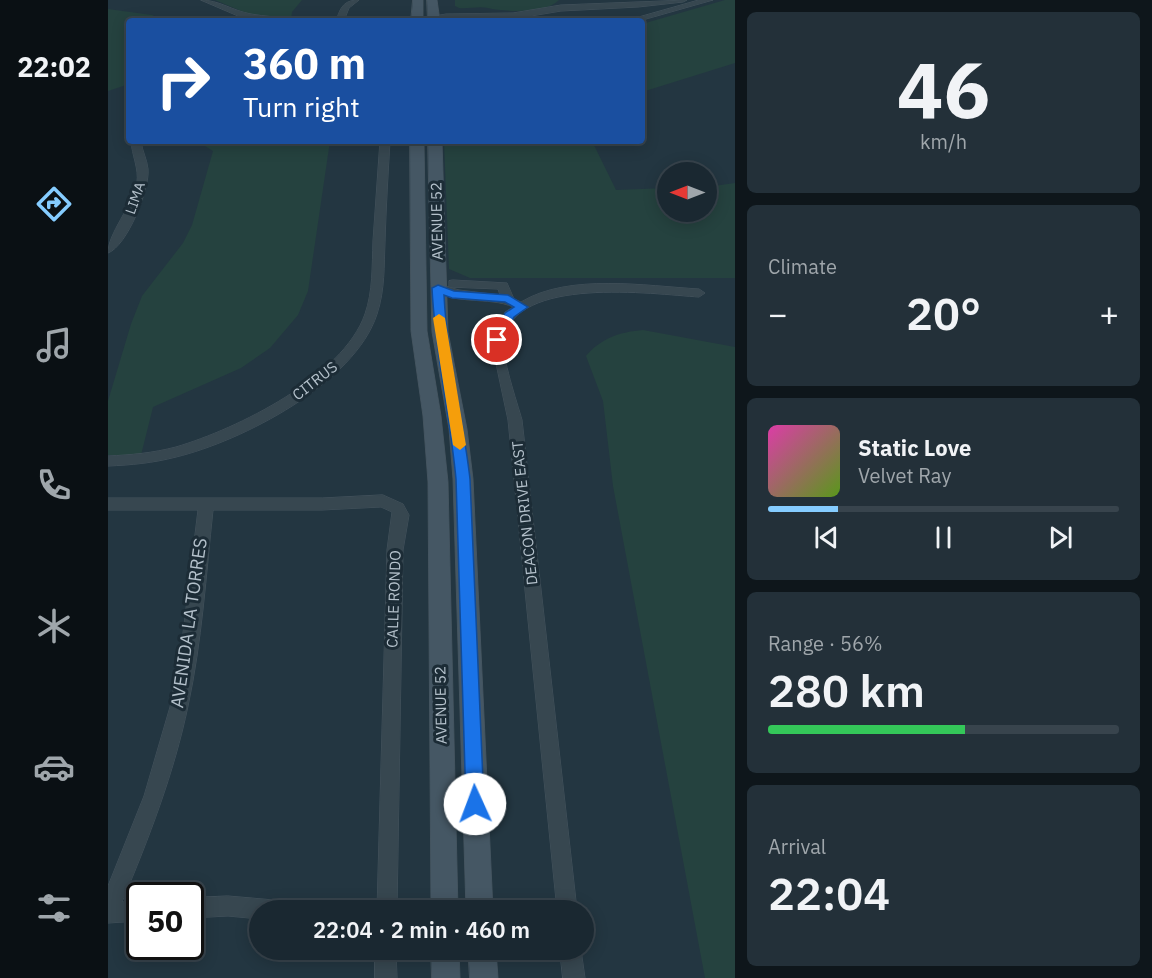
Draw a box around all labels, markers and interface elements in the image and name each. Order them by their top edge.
text: 360 m [243,36,366,91]
text: 46 [897,38,990,139]
icon: right [144,42,222,120]
text: 22:02 [17,49,91,84]
text: Turn right [243,89,360,124]
text: km/h [920,128,967,155]
north arrow [657,162,717,222]
map controls [657,162,717,222]
street label: LIMA [121,179,149,217]
street label: AVENUE 52 [426,182,447,260]
icon: directions [33,183,75,225]
text: Climate [768,253,837,280]
text: 20° [906,284,981,342]
text: − [768,292,788,335]
text: + [1099,292,1119,335]
pin [471,314,522,365]
icon: arrive [480,323,513,356]
icon: music [33,324,75,366]
street label: CITRUS [288,357,341,404]
text: Static Love [858,433,971,462]
street label: DEACON DRIVE EAST [507,440,542,586]
text: Velvet Ray [858,462,951,489]
icon: phone [33,464,75,506]
icon: previous [810,521,843,554]
icon: pause [927,521,960,554]
icon: next [1044,521,1077,554]
street label: AVENIDA LA TORRES [165,536,212,710]
street label: CALLE RONDO [382,550,405,648]
icon: climate [33,605,75,647]
text: Range · 56% [768,630,883,657]
text: 280 km [768,661,925,719]
street label: AVENUE 52 [430,666,451,744]
icon: car [33,746,75,788]
position arrow [443,772,507,836]
text: Arrival [768,833,826,860]
text: 22:04 [768,864,890,922]
speed limit sign: 50 [126,882,204,960]
icon: filters [33,887,75,929]
text: 22:04 · 2 min · 460 m [313,915,530,944]

